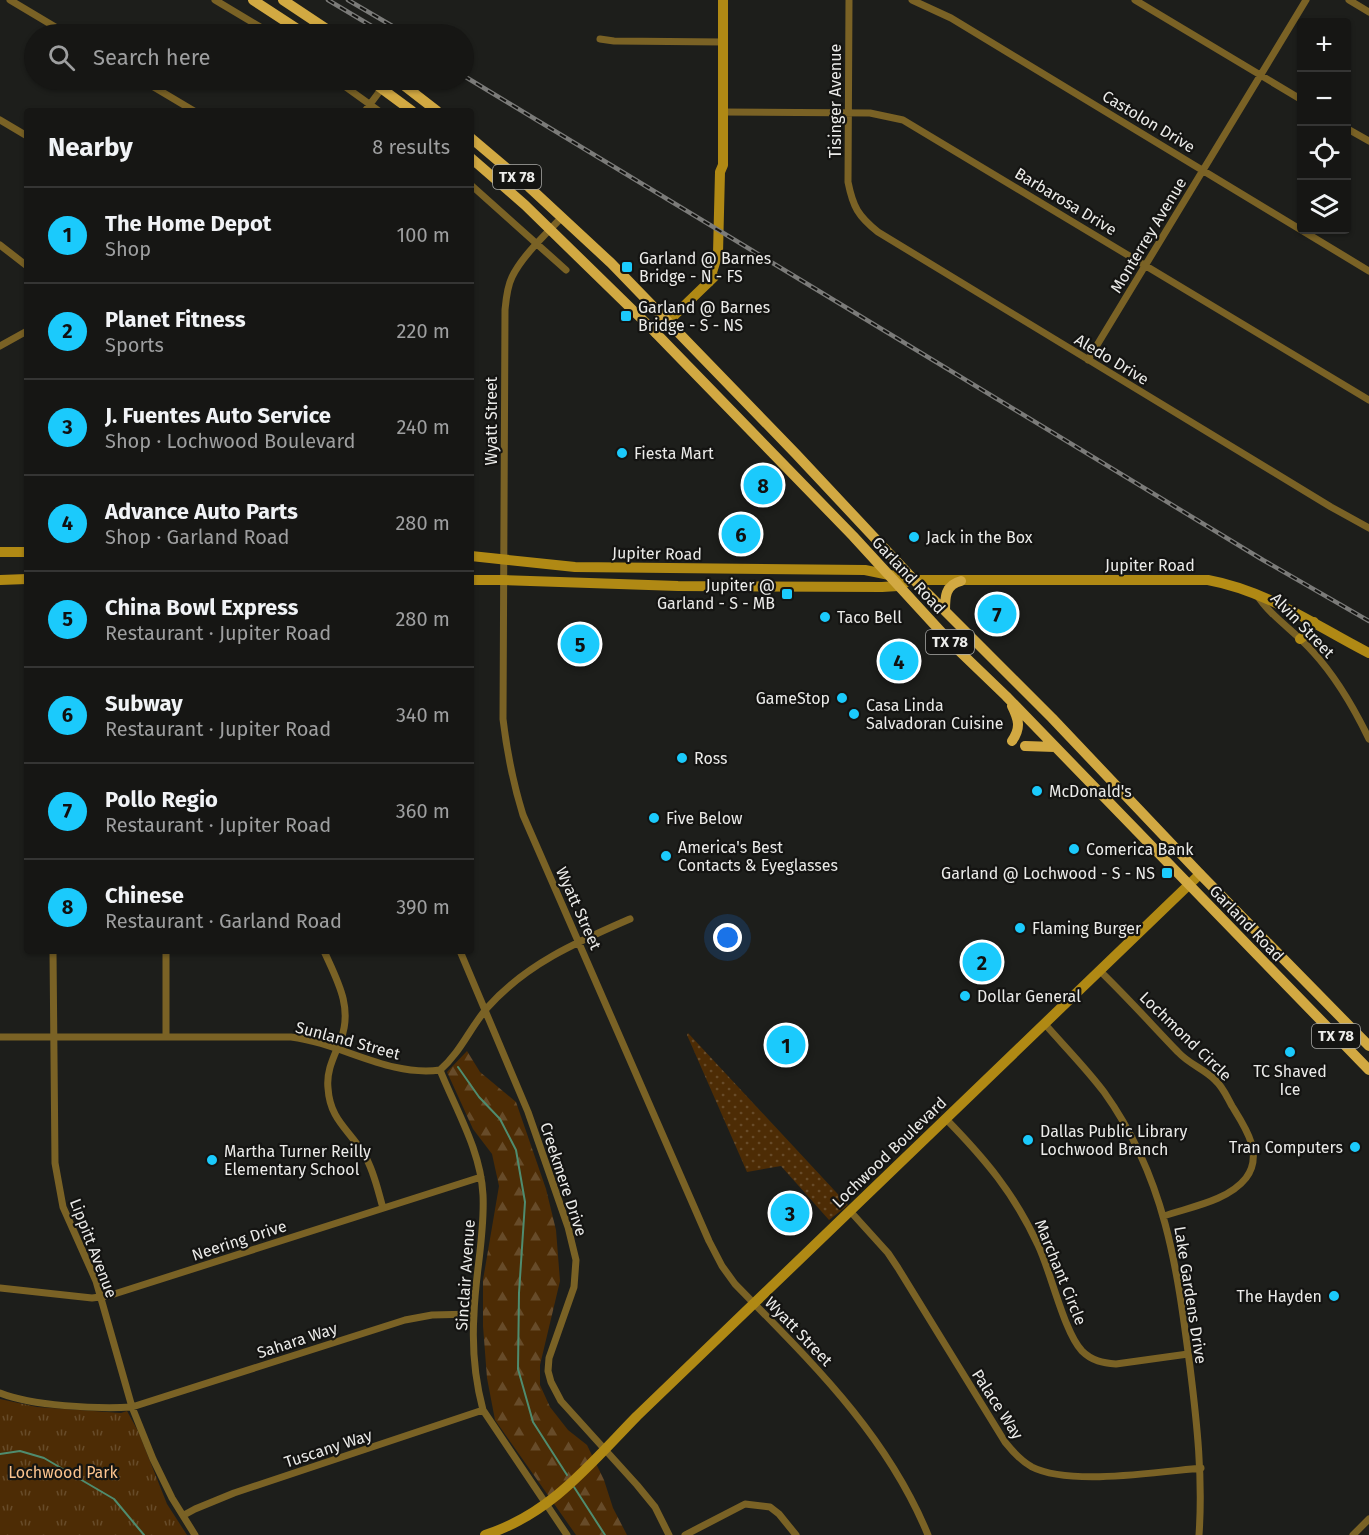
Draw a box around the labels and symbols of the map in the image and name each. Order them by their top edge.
street label: Tisinger Avenue [826,44,845,158]
street label: Castolon Drive [1099,86,1199,157]
street label: Barbarosa Drive [1011,164,1120,239]
road number: TX 78 [493,165,541,189]
street label: Monterrey Avenue [1107,174,1190,296]
place label: Garland @ Barnes Bridge - N - FS [639,249,771,286]
marker: Garland @ Barnes Bridge - N - FS [620,260,634,274]
place label: Garland @ Barnes Bridge - S - NS [638,298,770,335]
marker: Garland @ Barnes Bridge - S - NS [619,309,633,323]
street label: Aledo Drive [1071,330,1152,389]
street label: Wyatt Street [482,376,501,465]
place label: Fiesta Mart [634,444,714,463]
marker: Fiesta Mart [615,446,629,460]
pin: 8 [744,462,783,508]
pin: 6 [722,512,760,556]
place label: Jack in the Box [926,528,1033,547]
marker: Jack in the Box [907,530,921,544]
street label: Garland Road [868,533,949,618]
street label: Jupiter Road [612,543,702,564]
street label: Jupiter Road [1105,556,1195,575]
place label: Jupiter @ Garland - S - MB [657,576,775,613]
marker: Jupiter @ Garland - S - MB [780,587,794,601]
street label: Alvin Street [1267,589,1338,662]
pin: 7 [978,592,1016,636]
place label: Taco Bell [837,608,902,627]
marker: Taco Bell [818,610,832,624]
pin: 5 [560,622,600,666]
road number: TX 78 [926,630,974,654]
pin: 4 [880,638,918,684]
place label: GameStop [756,689,830,708]
marker: GameStop [835,691,849,705]
place label: Casa Linda Salvadoran Cuisine [866,696,1004,733]
marker: Casa Linda Salvadoran Cuisine [847,707,861,721]
place label: Ross [694,749,728,768]
marker: Ross [675,751,689,765]
place label: McDonald's [1049,782,1132,801]
marker: McDonald's [1030,784,1044,798]
place label: Five Below [666,809,743,828]
marker: Five Below [647,811,661,825]
place label: America's Best Contacts & Eyeglasses [678,838,838,875]
place label: Comerica Bank [1086,840,1194,859]
marker: Comerica Bank [1067,842,1081,856]
marker: America's Best Contacts & Eyeglasses [659,849,673,863]
street label: Wyatt Street [552,864,605,953]
place label: Garland @ Lochwood - S - NS [941,864,1155,883]
marker: Garland @ Lochwood - S - NS [1160,866,1174,880]
street label: Garland Road [1206,881,1288,965]
place label: Flaming Burger [1032,919,1142,938]
marker: Flaming Burger [1013,921,1027,935]
your location [713,923,742,952]
pin: 2 [962,940,1002,984]
place label: Dollar General [977,987,1081,1006]
street label: Lochmond Circle [1136,988,1236,1085]
marker: Dollar General [958,989,972,1003]
street label: Sunland Street [294,1017,402,1064]
pin: 1 [766,1022,806,1068]
road number: TX 78 [1312,1024,1360,1048]
marker: TC Shaved Ice [1283,1045,1297,1059]
place label: TC Shaved Ice [1253,1062,1327,1099]
street label: Lochwood Boulevard [828,1093,950,1212]
street label: Creekmere Drive [536,1120,591,1239]
place label: Dallas Public Library Lochwood Branch [1040,1122,1187,1159]
marker: Dallas Public Library Lochwood Branch [1021,1133,1035,1147]
place label: Tran Computers [1229,1138,1343,1157]
marker: Tran Computers [1348,1140,1362,1154]
place label: Martha Turner Reilly Elementary School [224,1142,371,1179]
marker: Martha Turner Reilly Elementary School [205,1153,219,1167]
pin: 3 [770,1190,810,1236]
street label: Lippitt Avenue [66,1196,121,1301]
street label: Neering Drive [189,1216,289,1265]
street label: Marchant Circle [1031,1217,1090,1328]
street label: Sinclair Avenue [452,1219,479,1331]
street label: Lake Gardens Drive [1170,1225,1211,1365]
place label: The Hayden [1237,1287,1322,1306]
marker: The Hayden [1327,1289,1341,1303]
street label: Wyatt Street [761,1293,836,1370]
street label: Sahara Way [255,1319,340,1362]
street label: Palace Way [968,1366,1027,1443]
street label: Tuscany Way [282,1425,375,1472]
park label: Lochwood Park [8,1463,118,1482]

